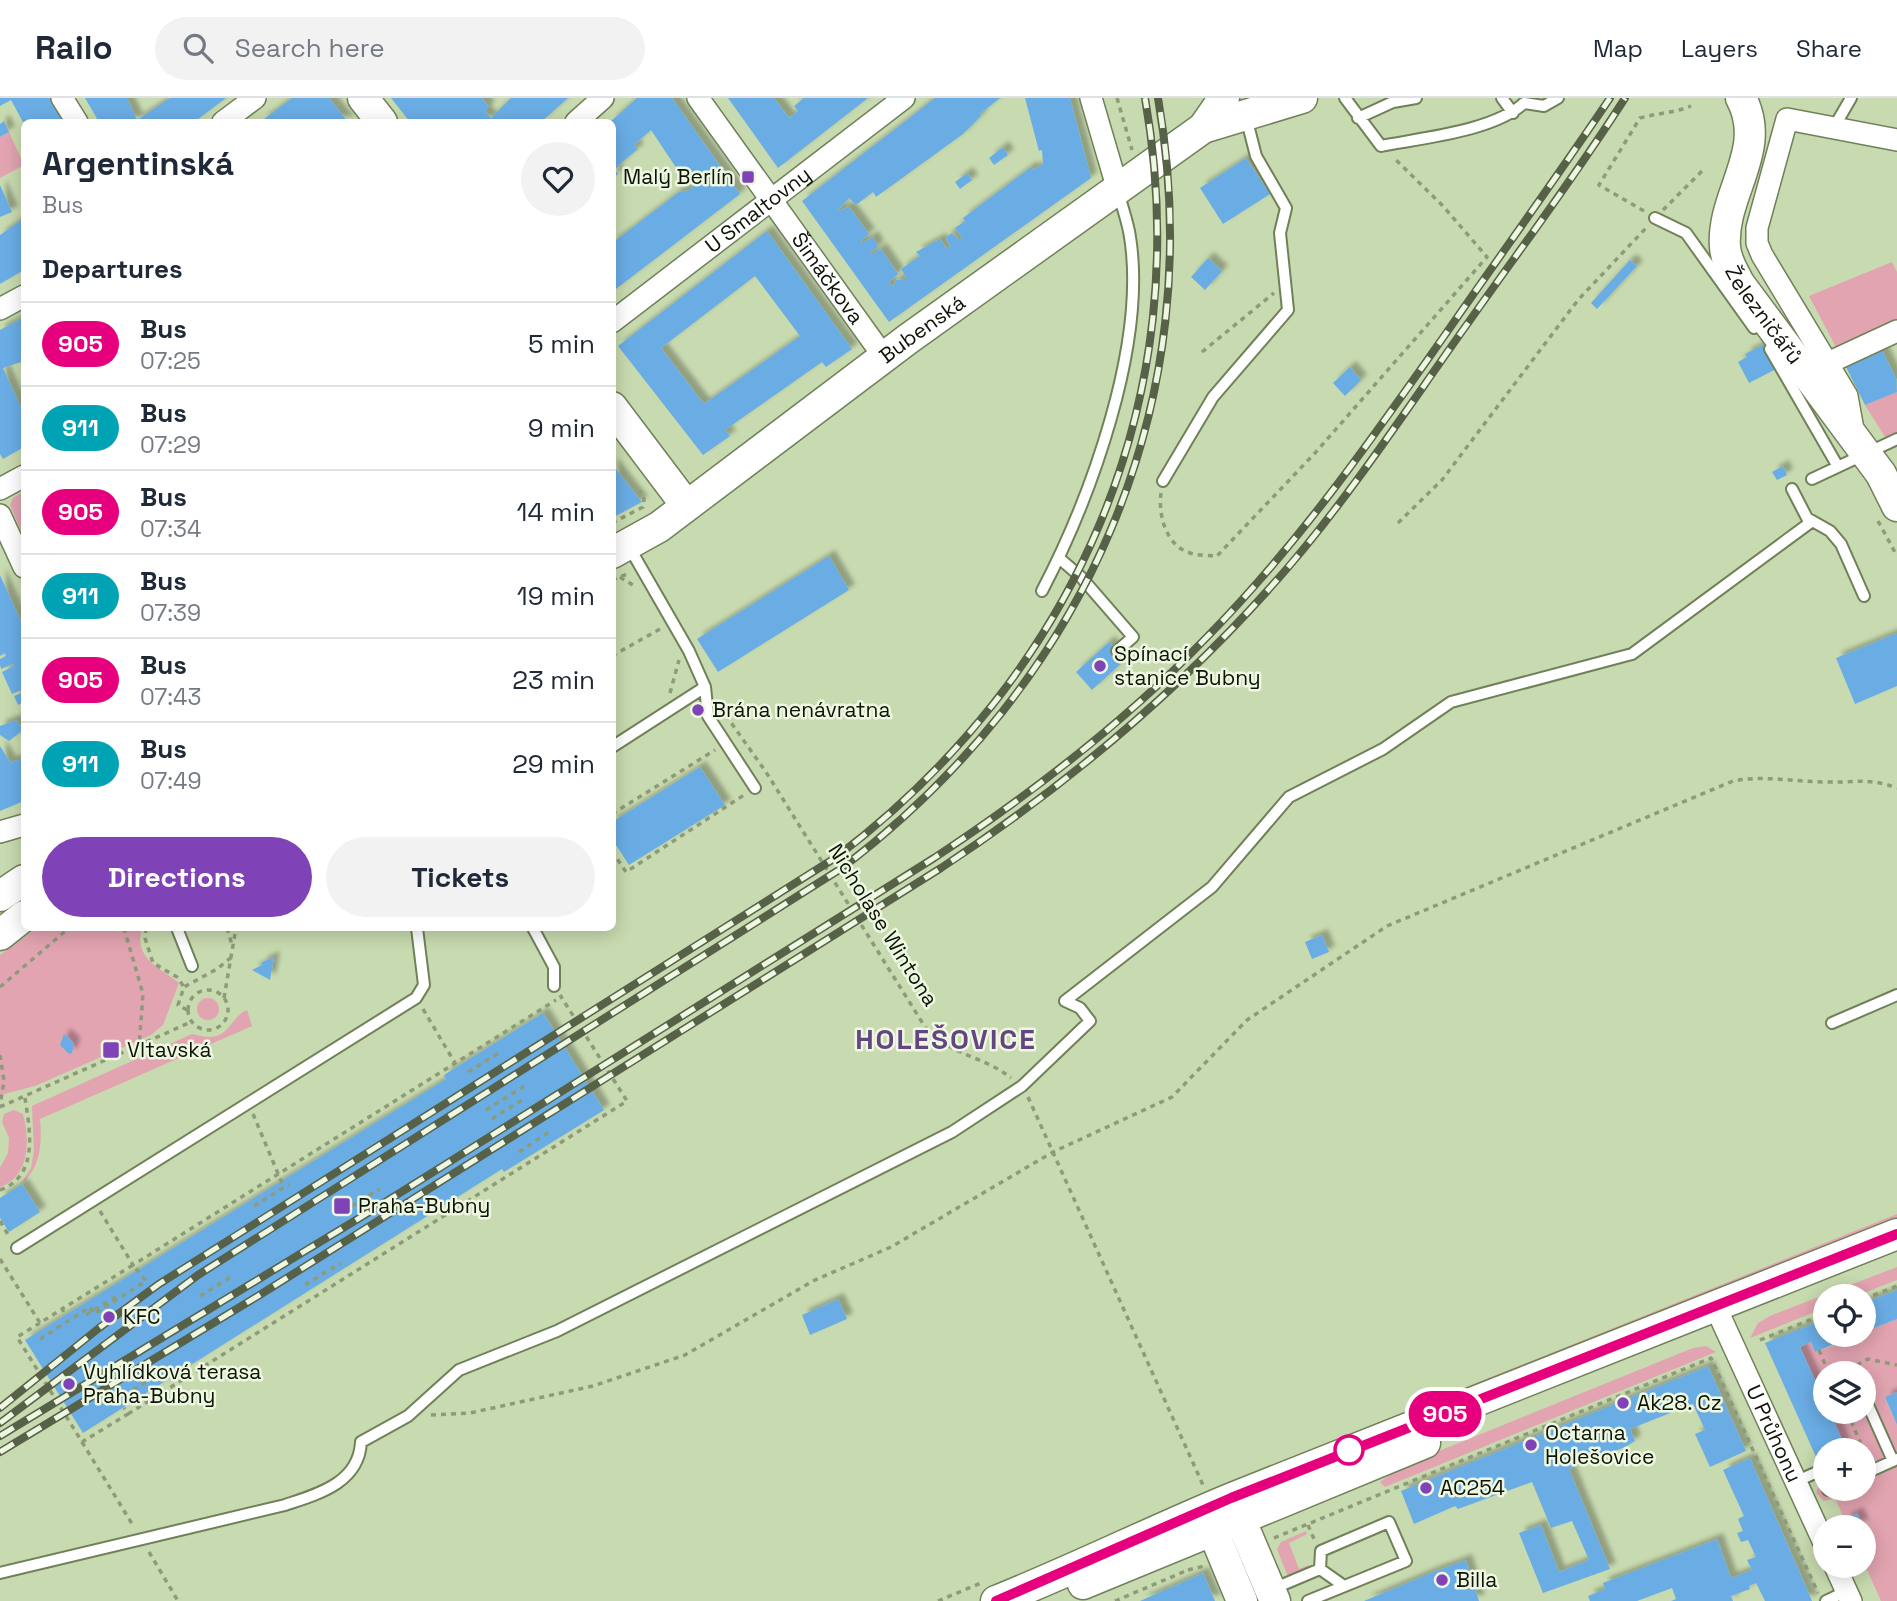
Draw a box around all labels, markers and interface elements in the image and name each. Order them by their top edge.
search box [155,17,645,80]
text: Railo [35,27,113,69]
icon: search [179,29,217,67]
text: Search here [235,31,385,65]
text: Map [1593,33,1643,64]
text: Layers [1681,33,1758,64]
text: Share [1796,33,1862,64]
button: heart [521,142,595,216]
text: Argentinská [42,143,234,185]
street label: U Smaltovny [699,160,816,259]
place label: Malý Berlín [623,163,734,190]
marker: Malý Berlín [740,169,756,185]
text: Bus [42,190,83,220]
street label: Šimáčkova [786,227,870,329]
text: Departures [42,252,183,286]
street label: Železničářů [1719,261,1809,370]
street label: Bubenská [874,289,970,369]
text: Bus [140,312,187,346]
text: 5 min [528,327,595,361]
text: 905 [58,328,103,359]
text: 07:25 [140,346,201,376]
text: Bus [140,396,187,430]
text: 9 min [528,411,595,445]
text: 911 [62,412,99,443]
text: 07:29 [140,430,201,460]
text: Bus [140,480,187,514]
text: 14 min [517,495,595,529]
text: 905 [58,496,103,527]
text: 07:34 [140,514,201,544]
text: Bus [140,564,187,598]
text: 19 min [517,579,595,613]
text: 911 [62,580,99,611]
text: 07:39 [140,598,201,628]
place label: Spínací stanice Bubny [1114,640,1261,691]
text: Bus [140,648,187,682]
marker: Spínací stanice Bubny [1092,658,1108,674]
text: 23 min [512,663,595,697]
text: 905 [58,664,103,695]
text: 07:43 [140,682,201,712]
place label: Brána nenávratna [712,696,890,723]
marker: Brána nenávratna [690,702,706,718]
text: Bus [140,732,187,766]
text: 29 min [512,747,595,781]
text: 911 [62,748,99,779]
text: 07:49 [140,766,202,796]
button: Directions [42,837,312,917]
button: Tickets [326,837,595,917]
street label: Nicholase Wintona [823,838,944,1011]
district label: HOLEŠOVICE [855,1021,1037,1057]
place label: Vltavská [127,1036,211,1063]
marker: Vltavská [101,1040,121,1060]
place label: Praha-Bubny [358,1192,490,1219]
marker: Praha-Bubny [332,1196,352,1216]
map controls [1813,1284,1876,1578]
button: locate [1813,1284,1876,1347]
place label: KFC [123,1303,160,1330]
marker: KFC [101,1309,117,1325]
place label: Vyhlídková terasa Praha-Bubny [83,1358,261,1409]
button: layers [1813,1361,1876,1424]
marker: Vyhlídková terasa Praha-Bubny [61,1376,77,1392]
street label: U Průhonu [1740,1380,1808,1486]
place label: Ak28. Cz [1637,1389,1722,1416]
line badge: 905 [1405,1391,1485,1437]
marker: Ak28. Cz [1615,1395,1631,1411]
text: 905 [1423,1398,1467,1429]
place label: Octarna Holešovice [1545,1419,1654,1470]
unlabelled marker [1334,1435,1364,1465]
marker: Octarna Holešovice [1523,1437,1539,1453]
button: + [1813,1438,1876,1501]
place label: AC254 [1440,1474,1505,1501]
marker: AC254 [1418,1480,1434,1496]
button: − [1813,1515,1876,1578]
place label: Billa [1456,1566,1497,1593]
marker: Billa [1434,1572,1450,1588]

